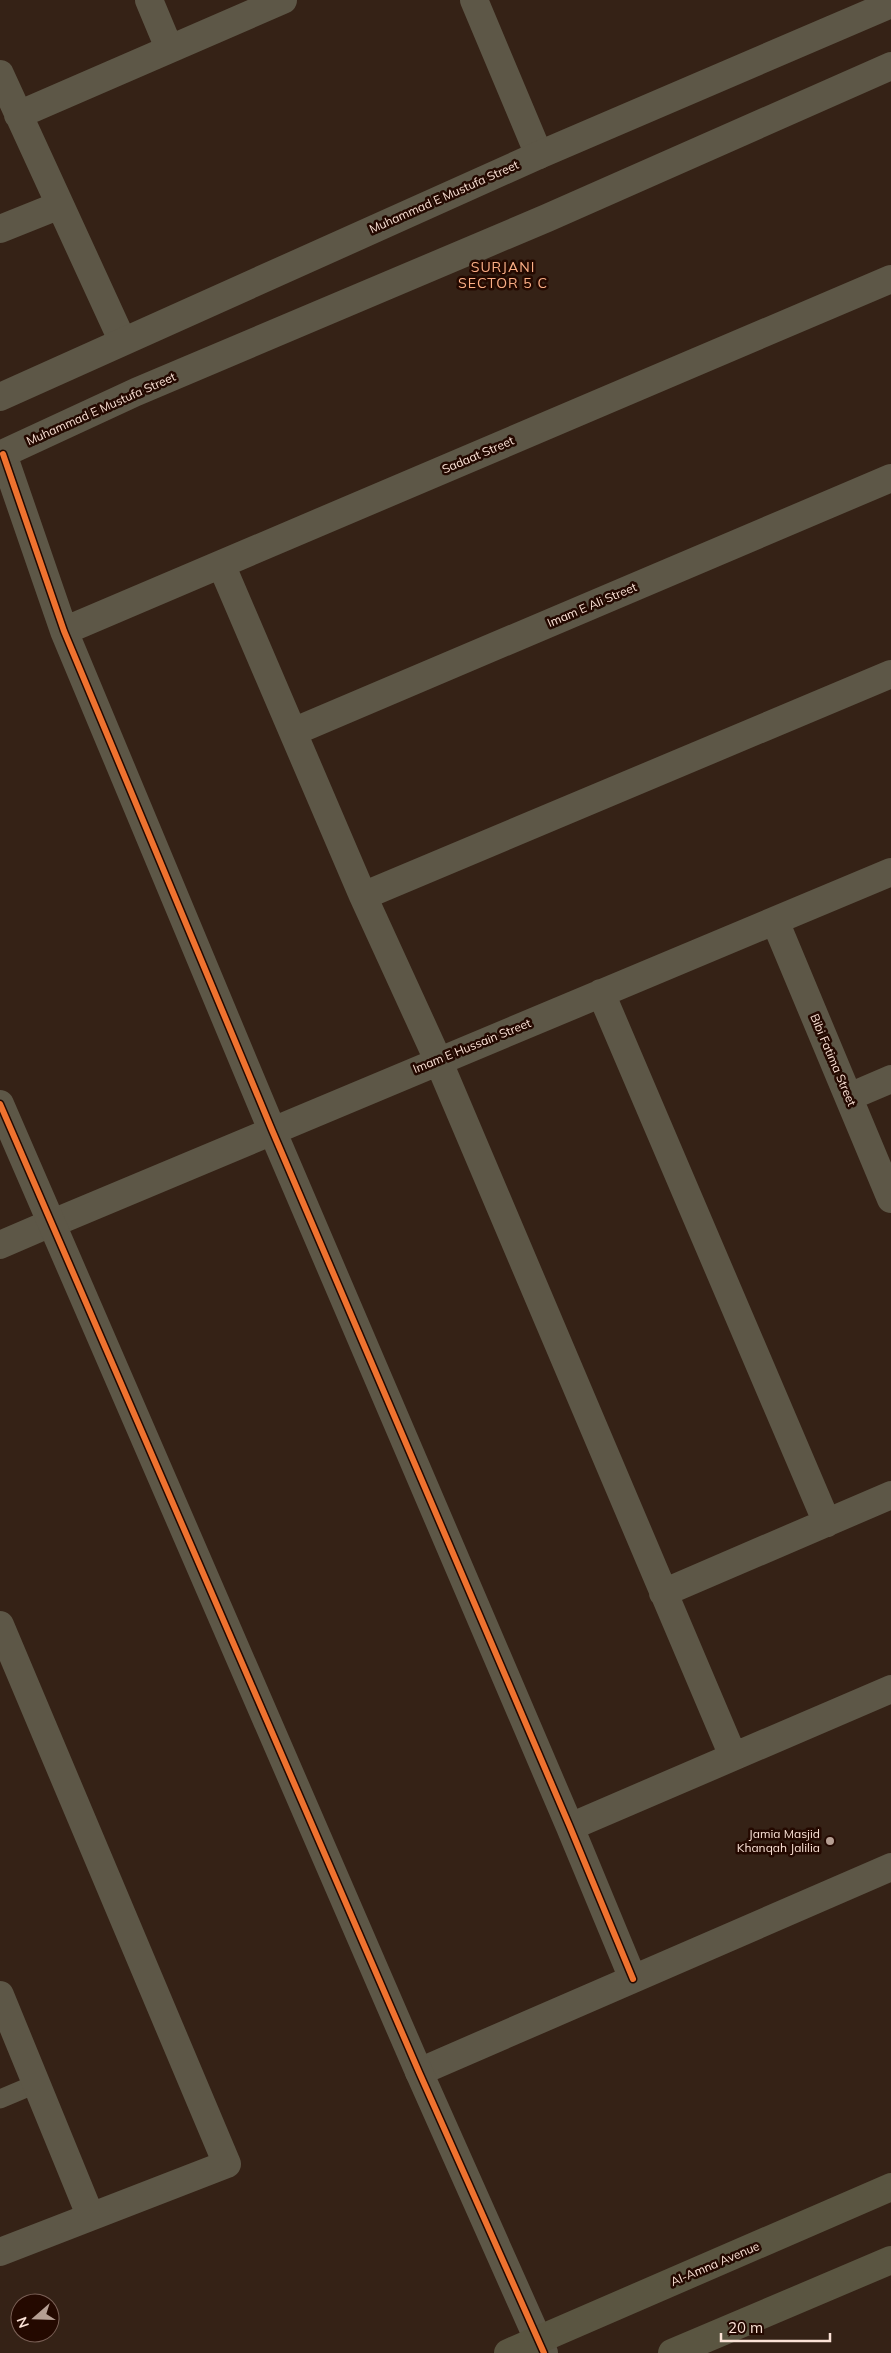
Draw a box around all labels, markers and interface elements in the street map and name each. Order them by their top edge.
street label: Muhammad E Mustufa Street [367,157,521,236]
district label: SURJANI SECTOR 5 C [458,258,548,292]
street label: Muhammad E Mustufa Street [24,369,178,448]
street label: Sadaat Street [440,433,516,476]
street label: Imam E Ali Street [545,579,639,630]
street label: Bibi Fatima Street [807,1011,860,1108]
street label: Imam E Hussain Street [411,1015,533,1076]
place label: Jamia Masjid Khanqah Jalilia [737,1826,820,1855]
marker: Jamia Masjid Khanqah Jalilia [824,1835,836,1847]
street label: Al-Amna Avenue [668,2238,762,2289]
north arrow [10,2293,60,2343]
scale bar [721,2310,830,2342]
text: N [13,2314,33,2330]
text: 20 m [728,2318,763,2337]

